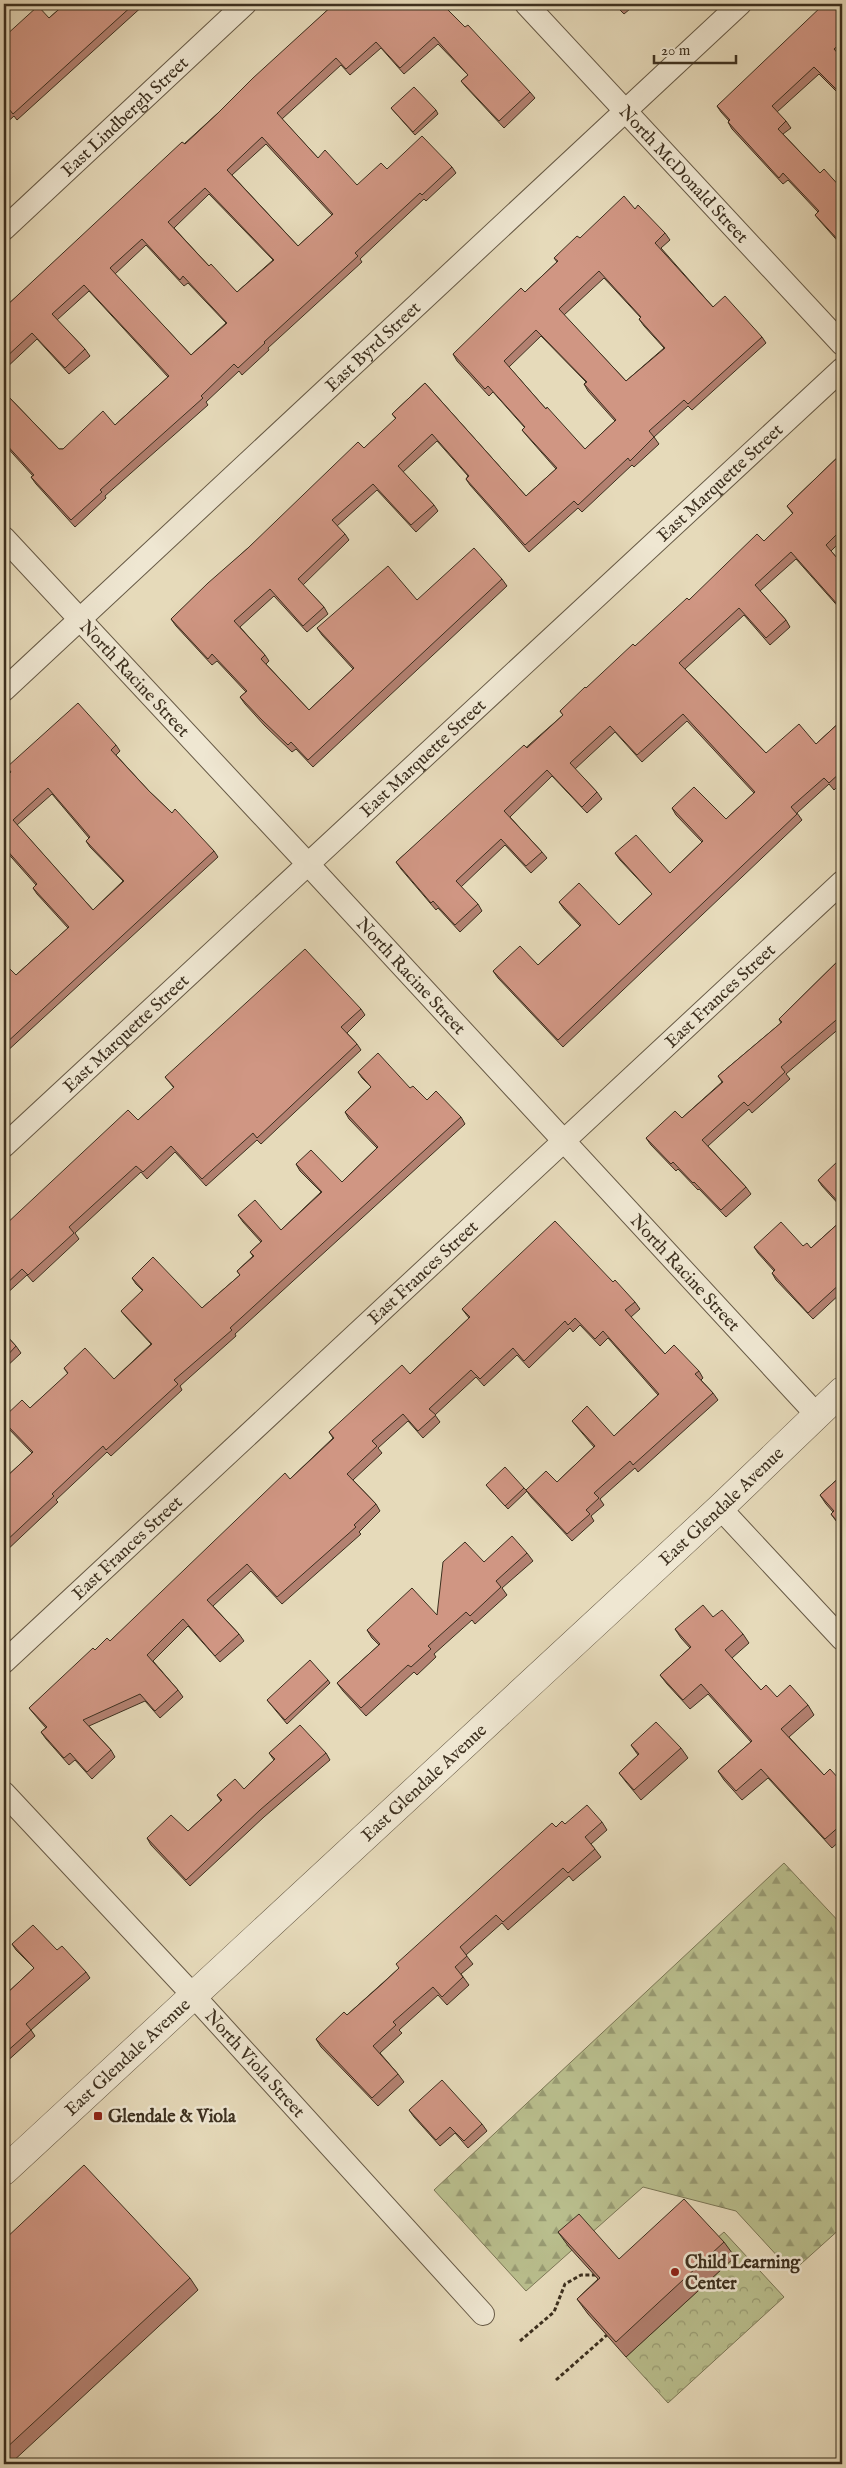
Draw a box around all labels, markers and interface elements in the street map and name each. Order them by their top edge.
scale bar [654,32,736,64]
text: 20 m [661,41,691,60]
street label: East Lindbergh Street [57,52,194,183]
street label: North McDonald Street [613,101,753,249]
street label: East Byrd Street [321,297,426,398]
street label: East Marquette Street [653,419,789,548]
street label: North Racine Street [74,616,194,743]
street label: East Marquette Street [356,695,492,823]
street label: North Racine Street [350,913,470,1040]
street label: East Frances Street [661,940,781,1054]
street label: East Marquette Street [59,970,195,1098]
street label: North Racine Street [624,1210,744,1337]
street label: East Frances Street [364,1216,484,1330]
street label: East Glendale Avenue [655,1443,789,1572]
street label: East Frances Street [68,1492,188,1606]
street label: East Glendale Avenue [357,1720,492,1847]
street label: East Glendale Avenue [61,1994,196,2122]
street label: North Viola Street [199,2005,309,2123]
place label: Glendale & Viola [108,2106,237,2129]
marker: Glendale & Viola [92,2110,104,2122]
place label: Child Learning Center [685,2252,801,2296]
marker: Child Learning Center [669,2266,681,2278]

